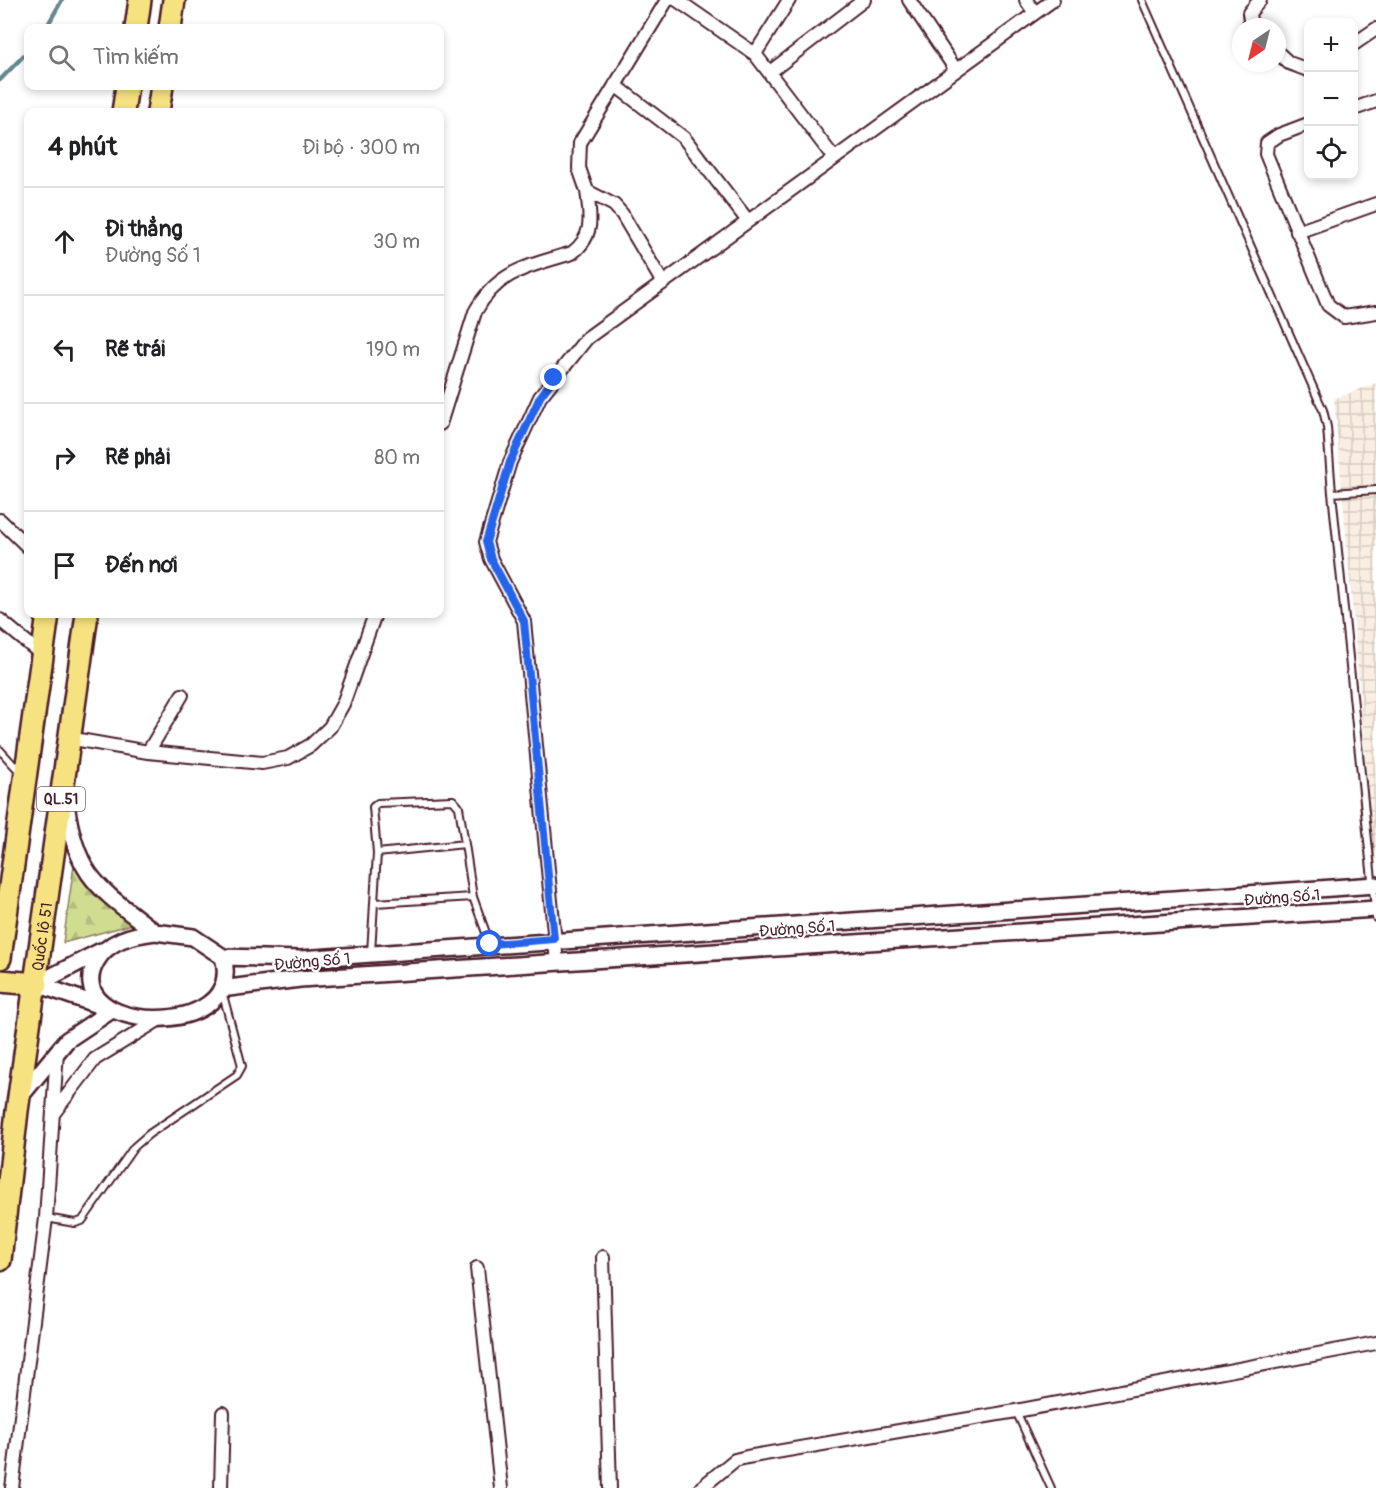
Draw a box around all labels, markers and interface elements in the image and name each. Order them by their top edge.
north arrow [1232,18,1286,72]
map controls [1304,18,1358,180]
button: + [1304,18,1358,72]
search box [24,24,444,90]
icon: search [45,41,78,74]
text: Tìm kiếm [93,43,179,71]
button: − [1304,72,1358,126]
button: locate [1304,126,1358,180]
text: 4 phút [48,131,117,163]
text: Đi bộ · 300 m [302,135,420,160]
text: Đi thẳng [105,215,183,243]
icon: ahead [48,225,81,258]
text: 30 m [373,229,420,254]
text: Đường Số 1 [105,243,201,268]
icon: left [48,333,81,366]
text: Rẽ trái [105,335,165,363]
text: 190 m [366,337,420,362]
route end [540,364,566,390]
icon: right [48,441,81,474]
text: Rẽ phải [105,443,170,471]
text: 80 m [374,445,420,470]
icon: arrive [48,549,81,582]
text: Đến nơi [105,551,177,579]
road number: QL.51 [37,787,85,811]
street label: Đường Số 1 [1243,885,1321,911]
street label: Quốc lộ 51 [28,901,57,973]
street label: Đường Số 1 [758,916,836,942]
route start [476,930,502,956]
street label: Đường Số 1 [273,949,351,975]

